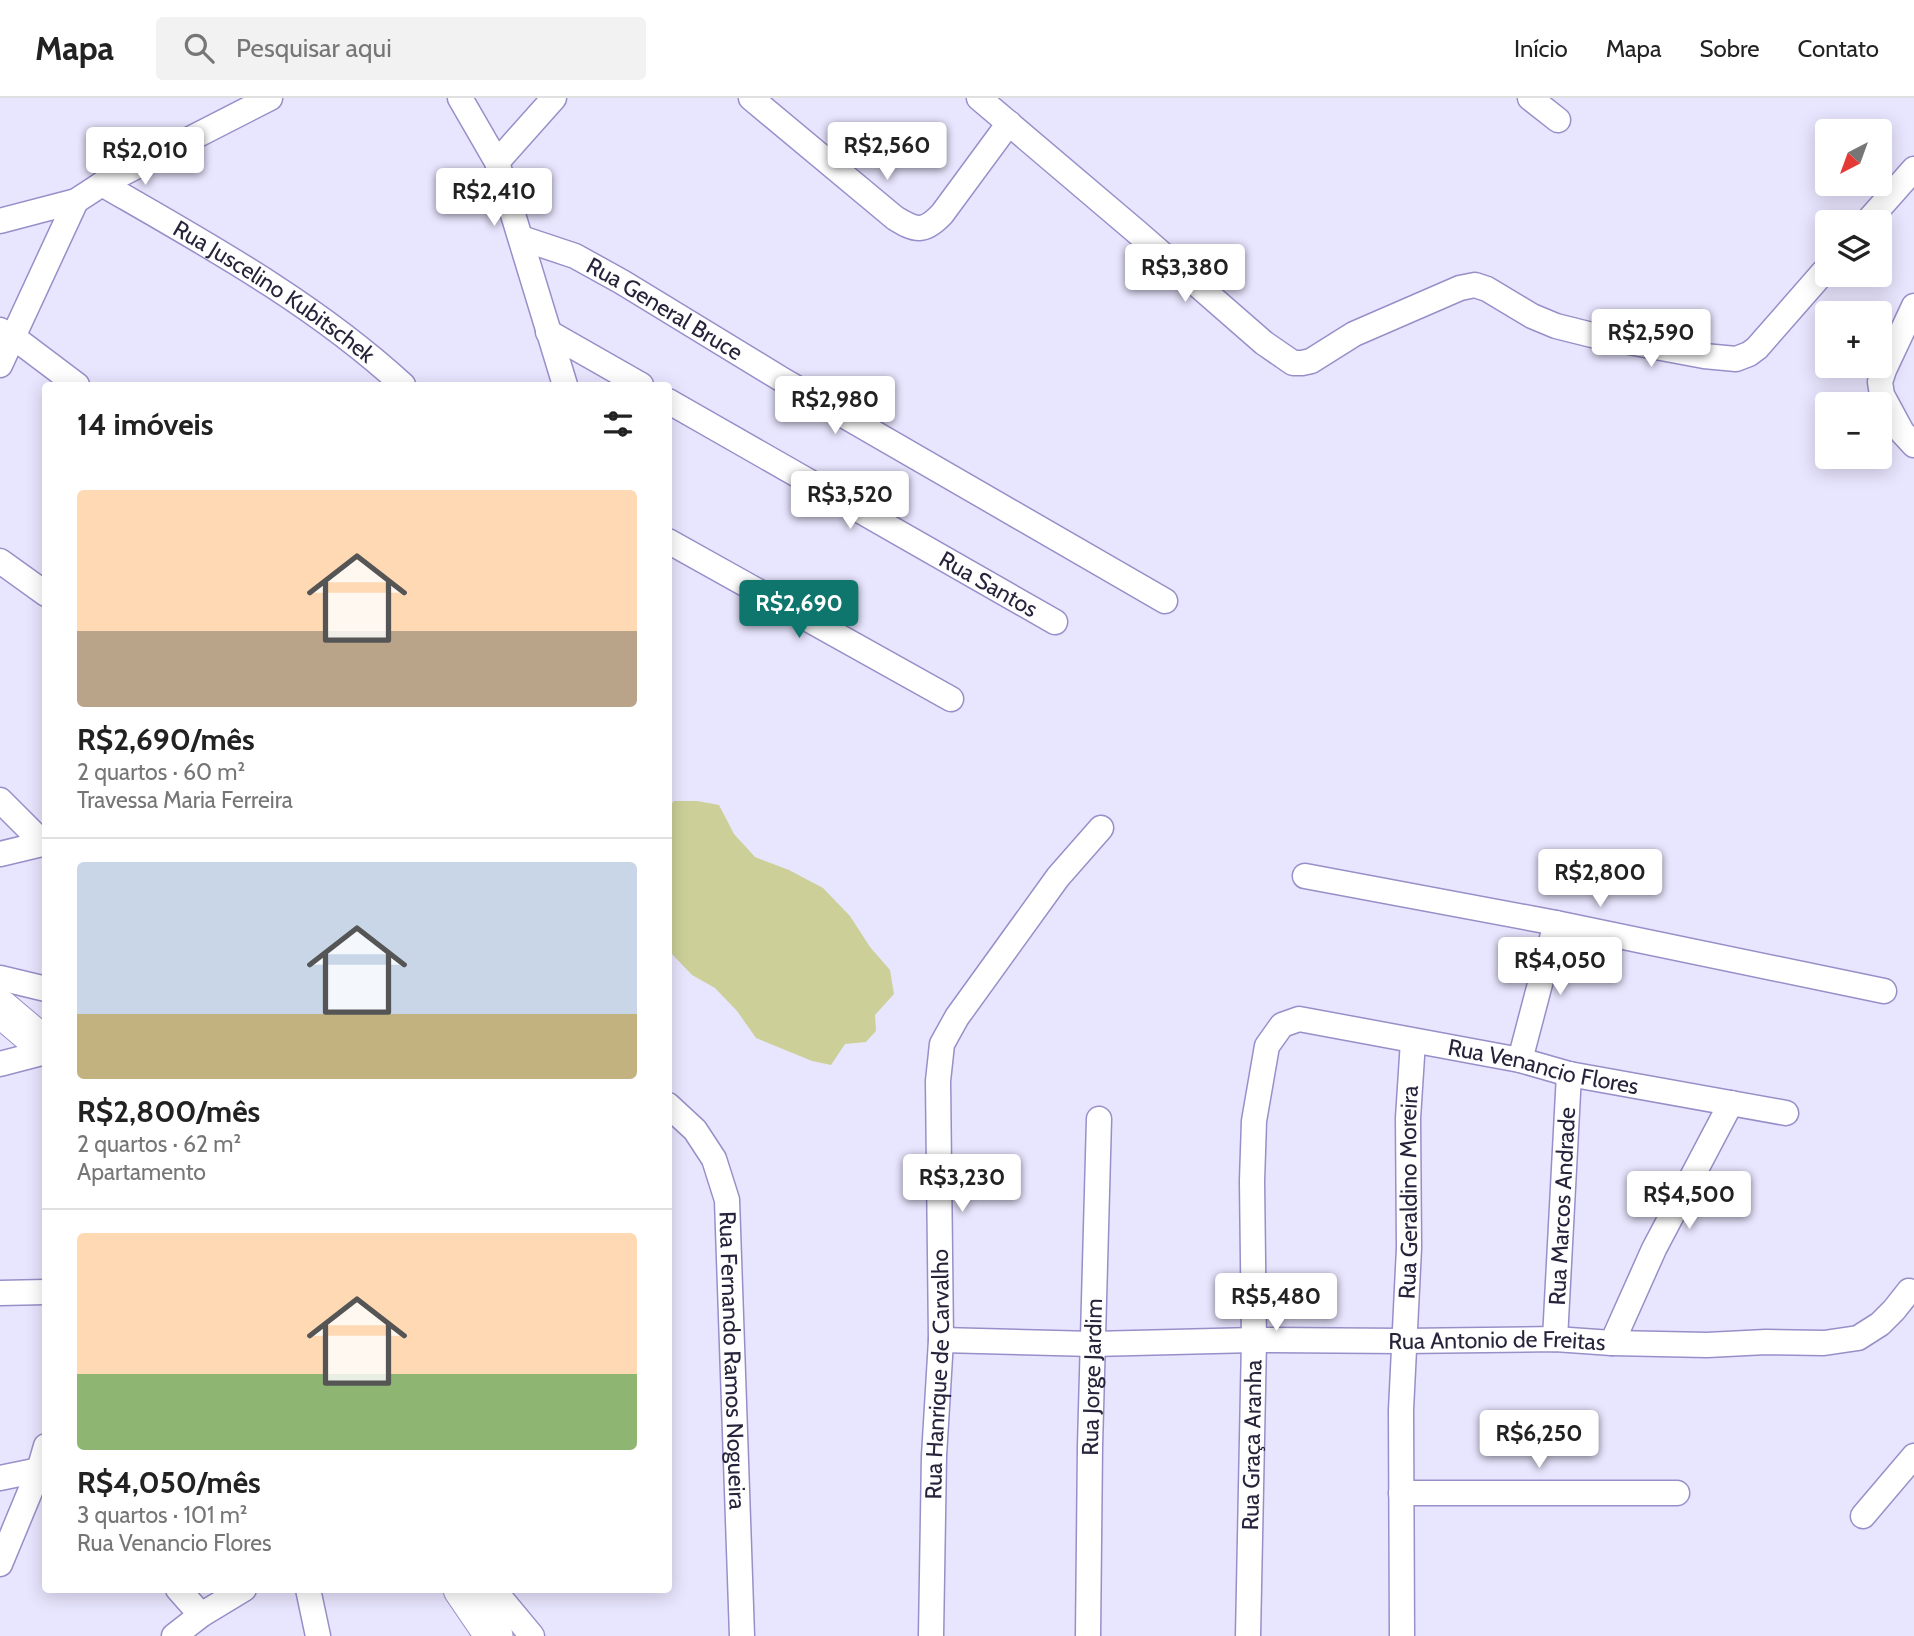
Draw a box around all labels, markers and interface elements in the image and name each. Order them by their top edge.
search box [156,17,646,80]
text: Mapa [35,28,114,68]
icon: search [180,29,218,67]
text: Pesquisar aqui [236,32,392,64]
text: Início [1514,34,1568,63]
text: Mapa [1606,34,1661,63]
text: Sobre [1699,34,1760,63]
text: Contato [1798,34,1879,63]
north arrow [1815,119,1892,196]
map controls [1815,119,1892,469]
pin: R$2,560 [822,122,952,182]
pin: R$2,010 [80,127,210,187]
text: R$2,560 [844,131,930,159]
text: R$2,010 [102,136,188,164]
pin: R$2,410 [429,169,559,228]
text: R$2,410 [452,177,536,205]
button: layers [1815,210,1892,287]
street label: Rua Juscelino Kubitschek [168,214,381,369]
pin: R$3,380 [1120,244,1250,304]
street label: Rua General Bruce [582,251,748,366]
text: R$3,380 [1141,253,1229,281]
button: + [1815,301,1892,378]
pin: R$2,590 [1586,310,1716,369]
text: R$2,590 [1608,318,1694,346]
pin: R$2,980 [770,376,900,436]
text: R$2,980 [791,385,879,413]
button: − [1815,392,1892,469]
icon: filters [599,405,637,443]
text: 14 imóveis [77,406,214,443]
pin: R$3,520 [785,472,915,531]
text: R$3,520 [807,480,893,508]
icon: home [294,535,420,661]
street label: Rua Santos [934,545,1043,623]
pin: R$2,690 [734,580,864,640]
text: R$2,690 [755,589,843,617]
text: R$2,690/mês [77,721,255,758]
text: 2 quartos · 60 m² [77,758,245,786]
text: Travessa Maria Ferreira [77,786,293,814]
pin: R$2,800 [1535,850,1665,909]
text: R$2,800 [1554,858,1646,886]
icon: home [294,907,420,1033]
pin: R$4,050 [1495,937,1625,997]
text: R$4,050 [1514,946,1606,974]
street label: Rua Venancio Flores [1446,1033,1641,1100]
street label: Rua Geraldino Moreira [1392,1084,1424,1300]
text: R$2,800/mês [77,1093,260,1130]
street label: Rua Marcos Andrade [1543,1106,1581,1306]
text: 2 quartos · 62 m² [77,1130,241,1158]
pin: R$3,230 [897,1154,1027,1214]
text: Apartamento [77,1158,206,1186]
text: R$3,230 [919,1163,1005,1191]
pin: R$4,500 [1624,1172,1754,1231]
text: R$4,500 [1643,1180,1735,1208]
street label: Rua Fernando Ramos Nogueira [713,1211,752,1510]
street label: Rua Hanrique de Carvalho [919,1249,955,1500]
pin: R$5,480 [1211,1274,1341,1333]
icon: home [294,1278,420,1404]
text: R$5,480 [1231,1282,1321,1310]
street label: Rua Jorge Jardim [1076,1298,1108,1456]
street label: Rua Antonio de Freitas [1388,1325,1606,1357]
street label: Rua Graça Aranha [1236,1359,1268,1531]
pin: R$6,250 [1474,1410,1604,1470]
text: R$6,250 [1496,1419,1582,1447]
text: R$4,050/mês [77,1464,261,1501]
text: 3 quartos · 101 m² [77,1501,247,1529]
text: Rua Venancio Flores [77,1529,271,1557]

